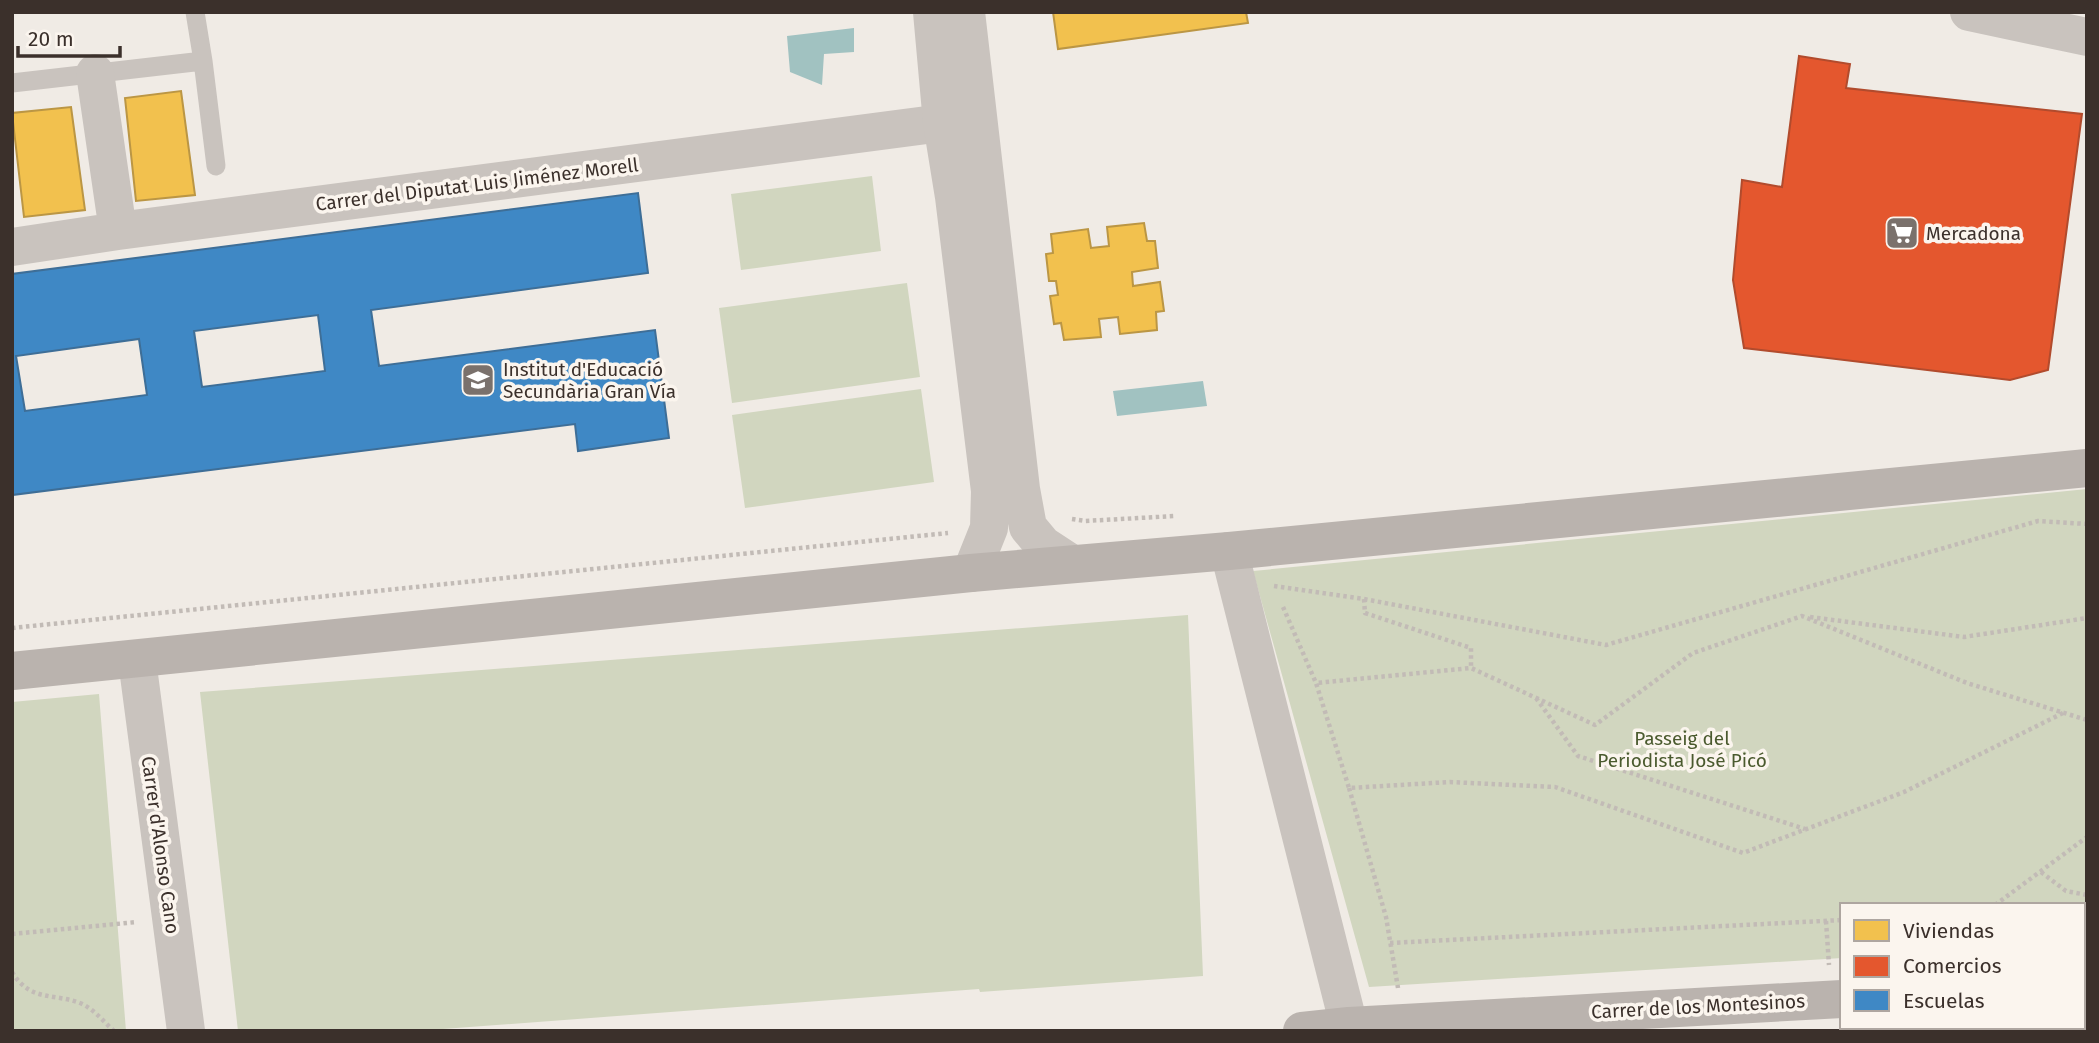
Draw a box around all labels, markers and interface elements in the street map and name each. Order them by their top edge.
scale bar [18,14,119,58]
text: 20 m [28,26,74,52]
street label: Carrer del Diputat Luis Jiménez Morell [314,153,640,216]
supermarket icon: Mercadona [1883,214,1921,252]
place label: Mercadona [1926,222,2021,245]
place label: Institut d'Educació Secundària Gran Vía [503,358,676,403]
school or university icon: Institut d'Educació Secundària Gran Vía [459,361,497,399]
park label: Passeig del Periodista José Picó [1597,727,1767,772]
street label: Carrer d'Alonso Cano [137,755,184,935]
legend [1840,903,2085,1029]
text: Viviendas [1903,918,1994,944]
text: Comercios [1903,953,2002,979]
text: Escuelas [1903,988,1985,1014]
street label: Carrer de los Montesinos [1591,989,1806,1024]

